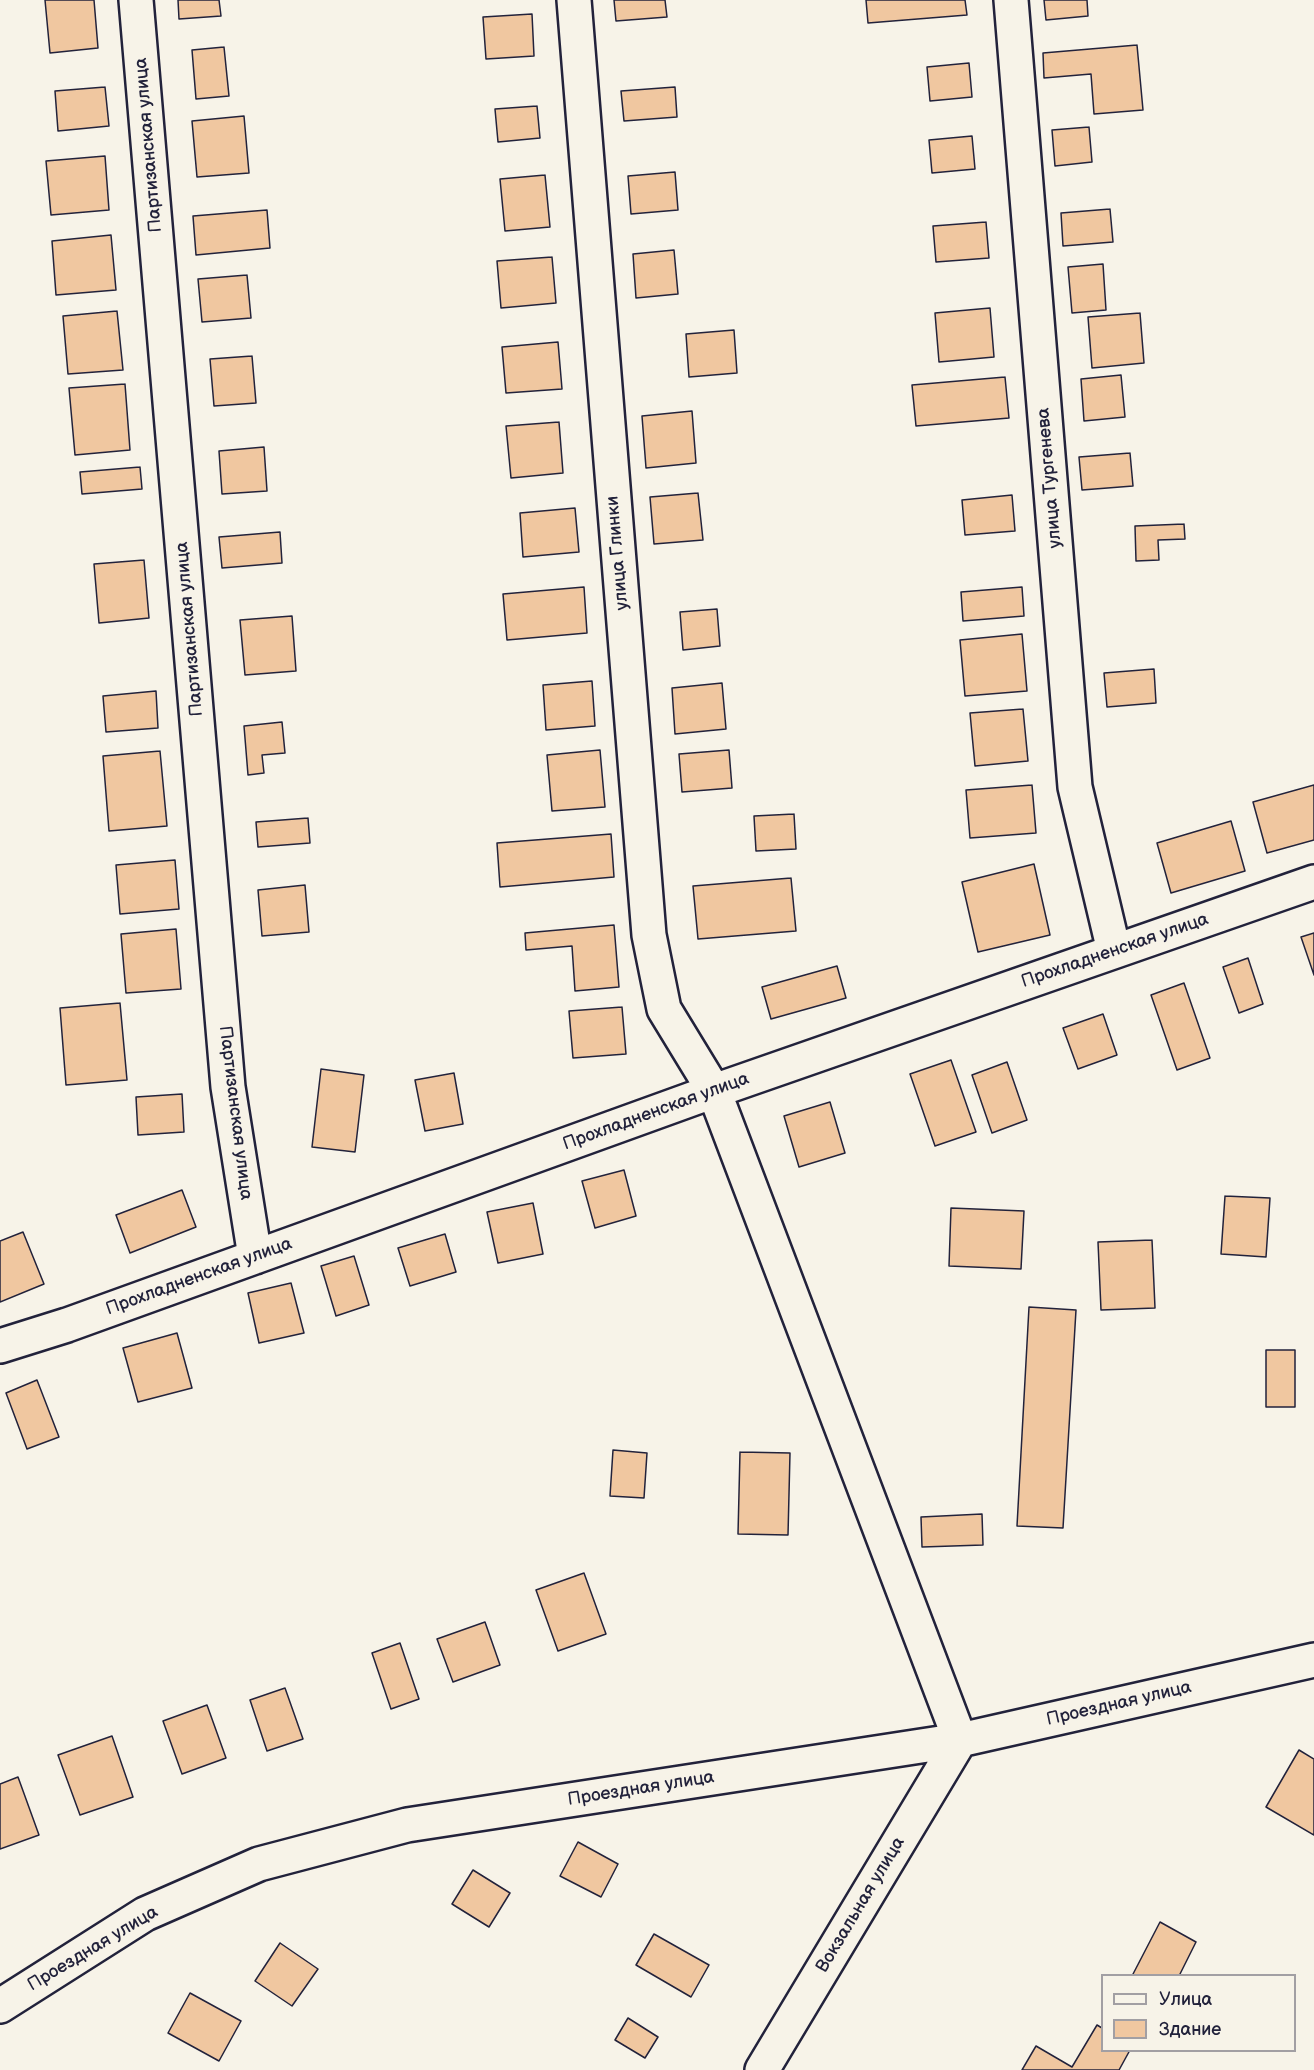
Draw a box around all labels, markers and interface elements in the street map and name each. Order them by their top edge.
street label: Партизанская улица [131,57,167,233]
street label: улица Тургенева [1033,407,1067,549]
street label: улица Глинки [602,495,634,611]
street label: Партизанская улица [172,541,208,717]
street label: Прохладненская улица [1019,909,1211,993]
street label: Партизанская улица [214,1025,256,1201]
street label: Прохладненская улица [560,1068,752,1156]
street label: Прохладненская улица [103,1233,295,1321]
street label: Проездная улица [1044,1677,1194,1731]
street label: Проездная улица [566,1767,716,1811]
street label: Вокзальная улица [812,1833,910,1977]
street label: Проездная улица [24,1902,162,1996]
legend [1101,1974,1296,2052]
text: Улица [1159,1989,1212,2010]
text: Здание [1159,2019,1221,2040]

